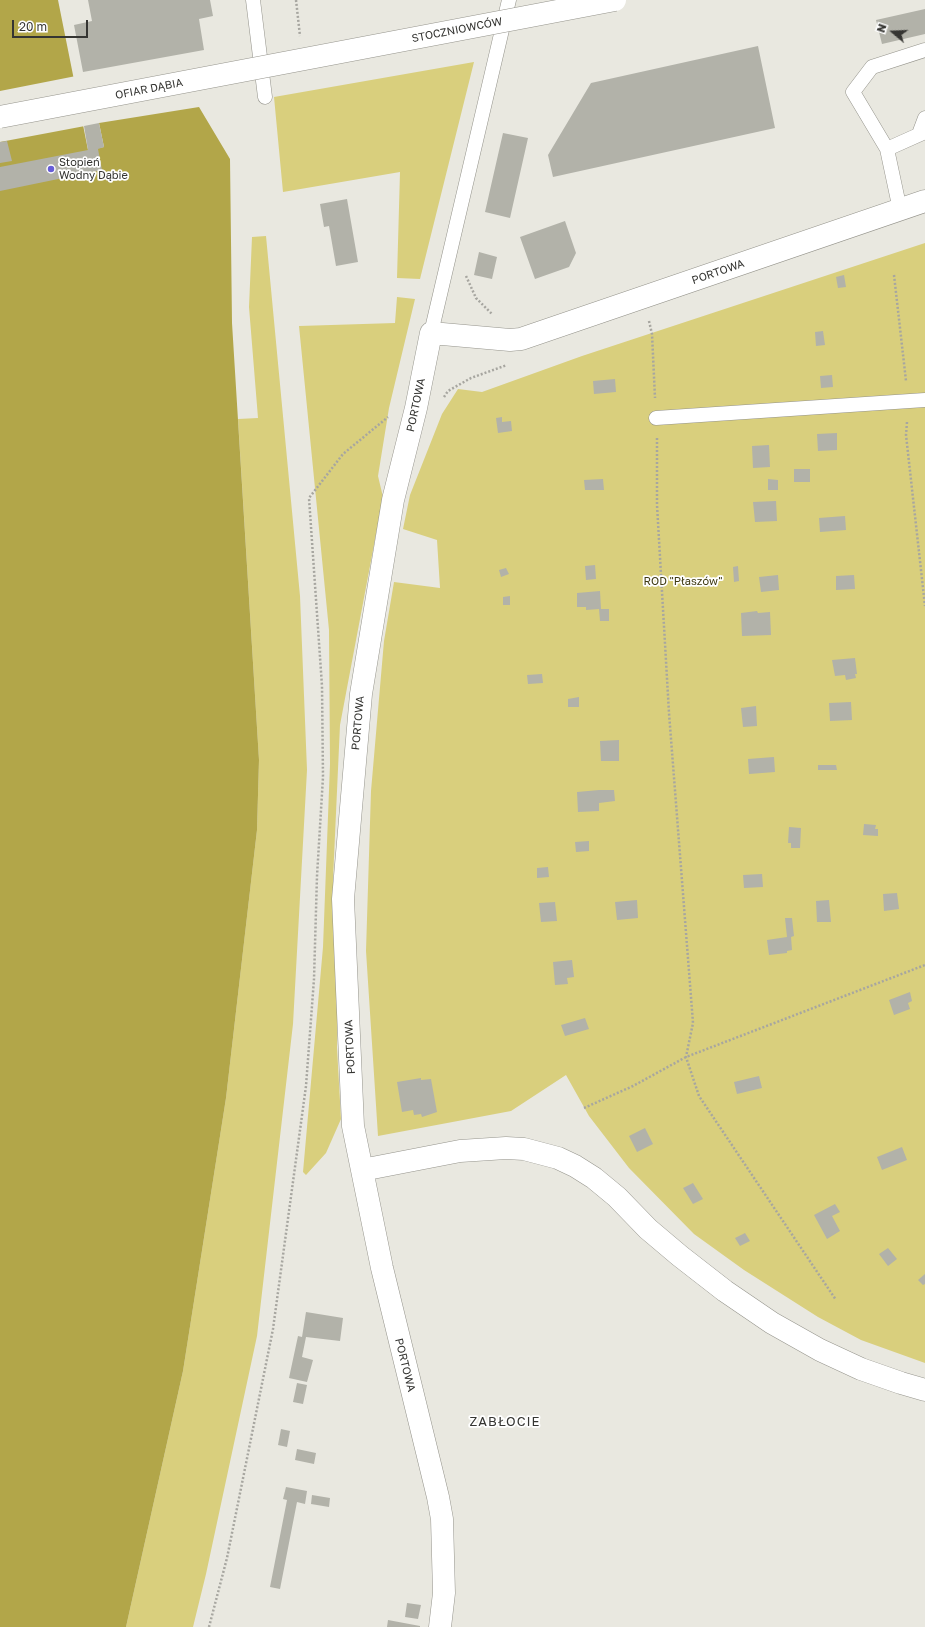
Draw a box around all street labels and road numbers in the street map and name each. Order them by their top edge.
street label: STOCZNIOWCÓW [411,15,503,45]
street label: OFIAR DĄBIA [114,76,184,102]
street label: PORTOWA [690,257,746,287]
street label: PORTOWA [404,377,428,433]
street label: PORTOWA [349,695,367,751]
street label: PORTOWA [342,1019,358,1075]
street label: PORTOWA [392,1337,418,1393]

